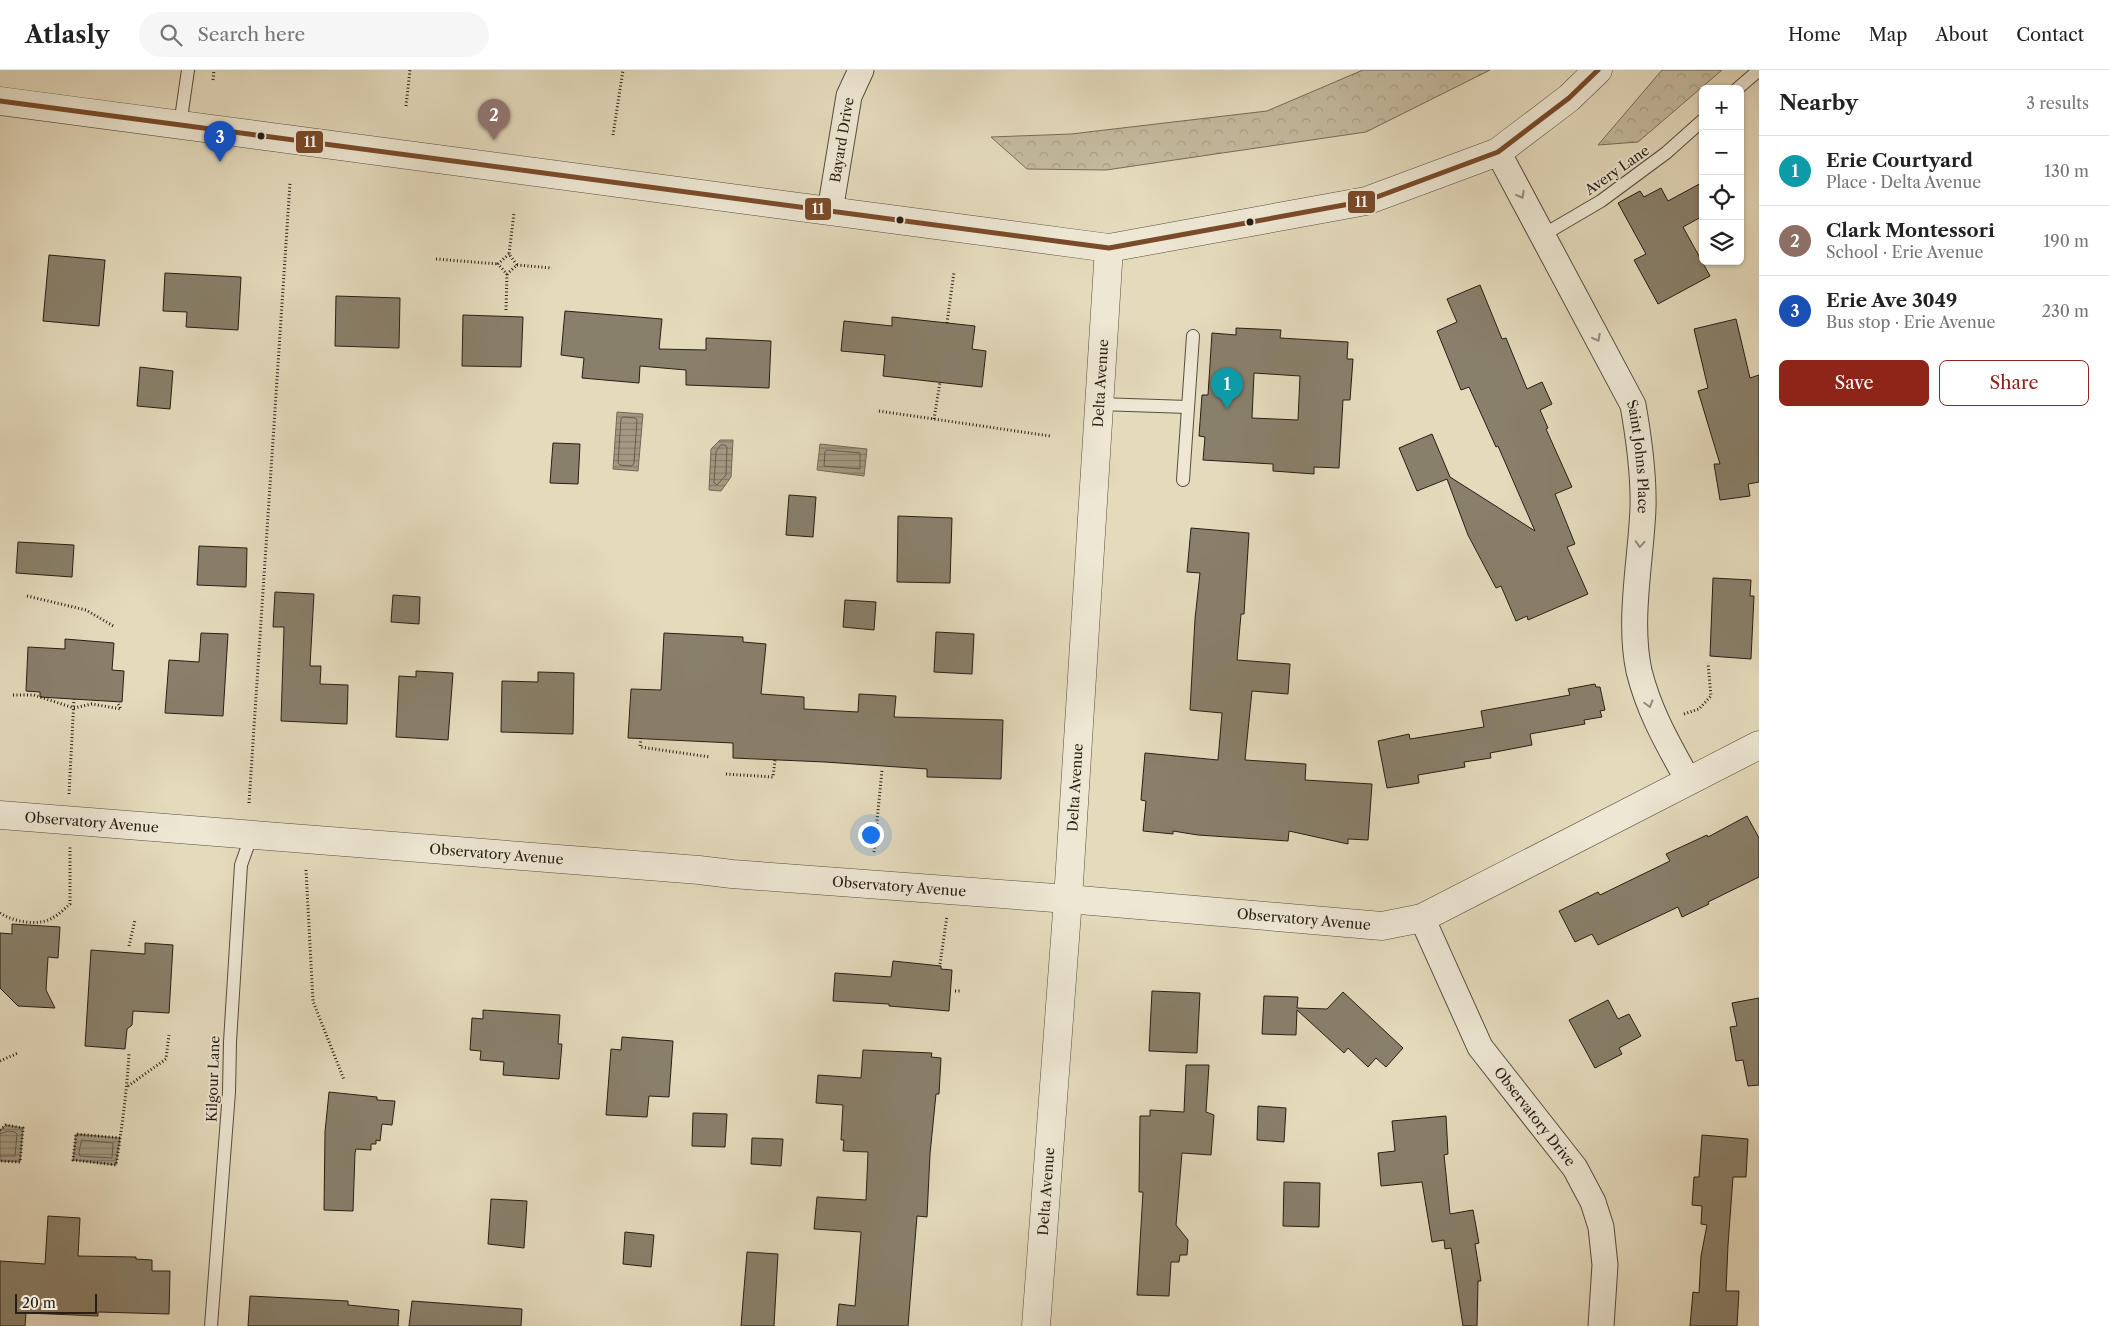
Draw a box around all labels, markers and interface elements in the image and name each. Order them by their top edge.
search box [139,12,489,57]
text: Atlasly [25,20,109,49]
icon: search [157,21,185,49]
text: Search here [197,23,305,46]
text: Home [1788,24,1841,46]
text: Map [1869,24,1907,46]
text: About [1935,24,1988,46]
text: Contact [2016,24,2084,46]
map controls [1699,85,1744,265]
button: + [1699,85,1744,130]
text: Nearby [1779,90,1858,115]
text: 3 results [2026,93,2089,113]
street label: Bayard Drive [826,96,858,184]
pin: 2 [478,99,510,140]
pin: 3 [204,121,236,162]
line badge: 11 [295,130,324,154]
button: − [1699,130,1744,175]
unlabelled marker [256,131,266,141]
text: 11 [304,133,317,151]
street label: Avery Lane [1580,141,1653,199]
text: Erie Courtyard [1826,149,1973,172]
text: 1 [1791,161,1799,181]
text: 130 m [2044,161,2089,181]
text: Place · Delta Avenue [1826,172,1981,192]
button: locate [1699,175,1744,220]
one-way arrow [1515,189,1525,198]
line badge: 11 [1347,190,1376,214]
text: 11 [1355,193,1368,211]
line badge: 11 [804,197,832,221]
text: 11 [812,200,825,218]
unlabelled marker [895,215,905,225]
unlabelled marker [1245,217,1255,227]
text: Clark Montessori [1826,219,1995,242]
button: layers [1699,220,1744,265]
text: 2 [1790,231,1800,251]
text: 190 m [2044,231,2089,251]
text: School · Erie Avenue [1826,242,1983,262]
text: Erie Ave 3049 [1826,289,1957,312]
text: 3 [1790,301,1800,321]
text: 230 m [2042,301,2089,321]
text: Bus stop · Erie Avenue [1826,312,1996,332]
one-way arrow [1591,333,1601,342]
street label: Delta Avenue [1089,338,1112,428]
button: Save [1779,360,1929,406]
button: Share [1939,360,2089,406]
pin: 1 [1211,368,1243,409]
street label: Saint Johns Place [1623,396,1652,514]
one-way arrow [1635,540,1646,548]
one-way arrow [1643,700,1653,708]
street label: Delta Avenue [1063,743,1087,832]
street label: Observatory Avenue [24,808,160,836]
your location [858,822,884,848]
street label: Observatory Avenue [429,840,564,868]
street label: Observatory Avenue [831,872,967,900]
street label: Observatory Avenue [1236,905,1372,934]
street label: Kilgour Lane [202,1035,224,1122]
street label: Observatory Drive [1490,1063,1579,1170]
street label: Delta Avenue [1034,1146,1058,1236]
scale bar [15,1291,98,1314]
text: 20 m [22,1294,56,1312]

